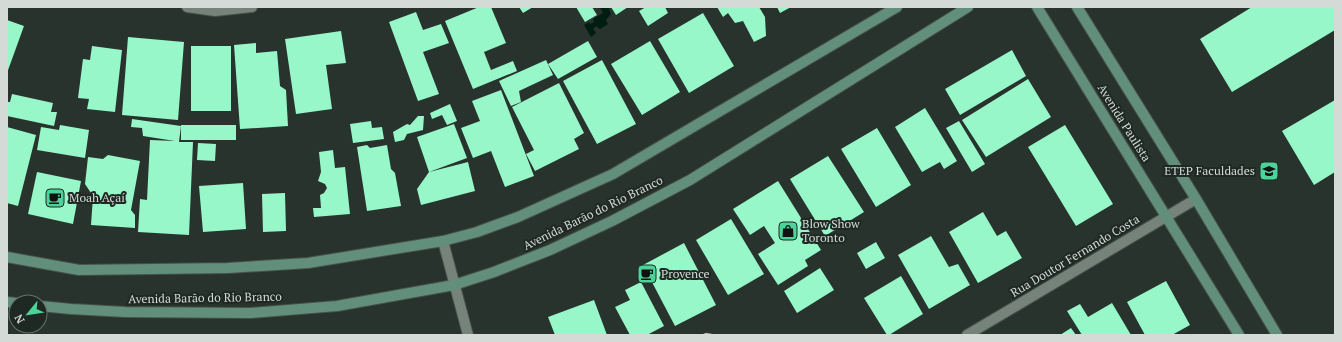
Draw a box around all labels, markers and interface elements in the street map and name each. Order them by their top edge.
street label: Avenida Paulista [1095,81,1154,164]
school or university icon: ETEP Faculdades [1258,160,1280,182]
place label: ETEP Faculdades [1164,163,1255,178]
street label: Avenida Barão do Rio Branco [521,172,665,253]
cafe icon: Moah Açaí [44,187,66,209]
place label: Moah Açaí [69,190,125,205]
street label: Rua Doutor Fernando Costa [1008,211,1142,300]
place label: Blow Show Toronto [802,216,860,245]
shop icon: Blow Show Toronto [777,220,799,242]
cafe icon: Provence [636,263,658,285]
place label: Provence [661,266,710,281]
street label: Avenida Barão do Rio Branco [128,289,282,306]
north arrow [8,294,48,334]
text: N [11,311,27,326]

